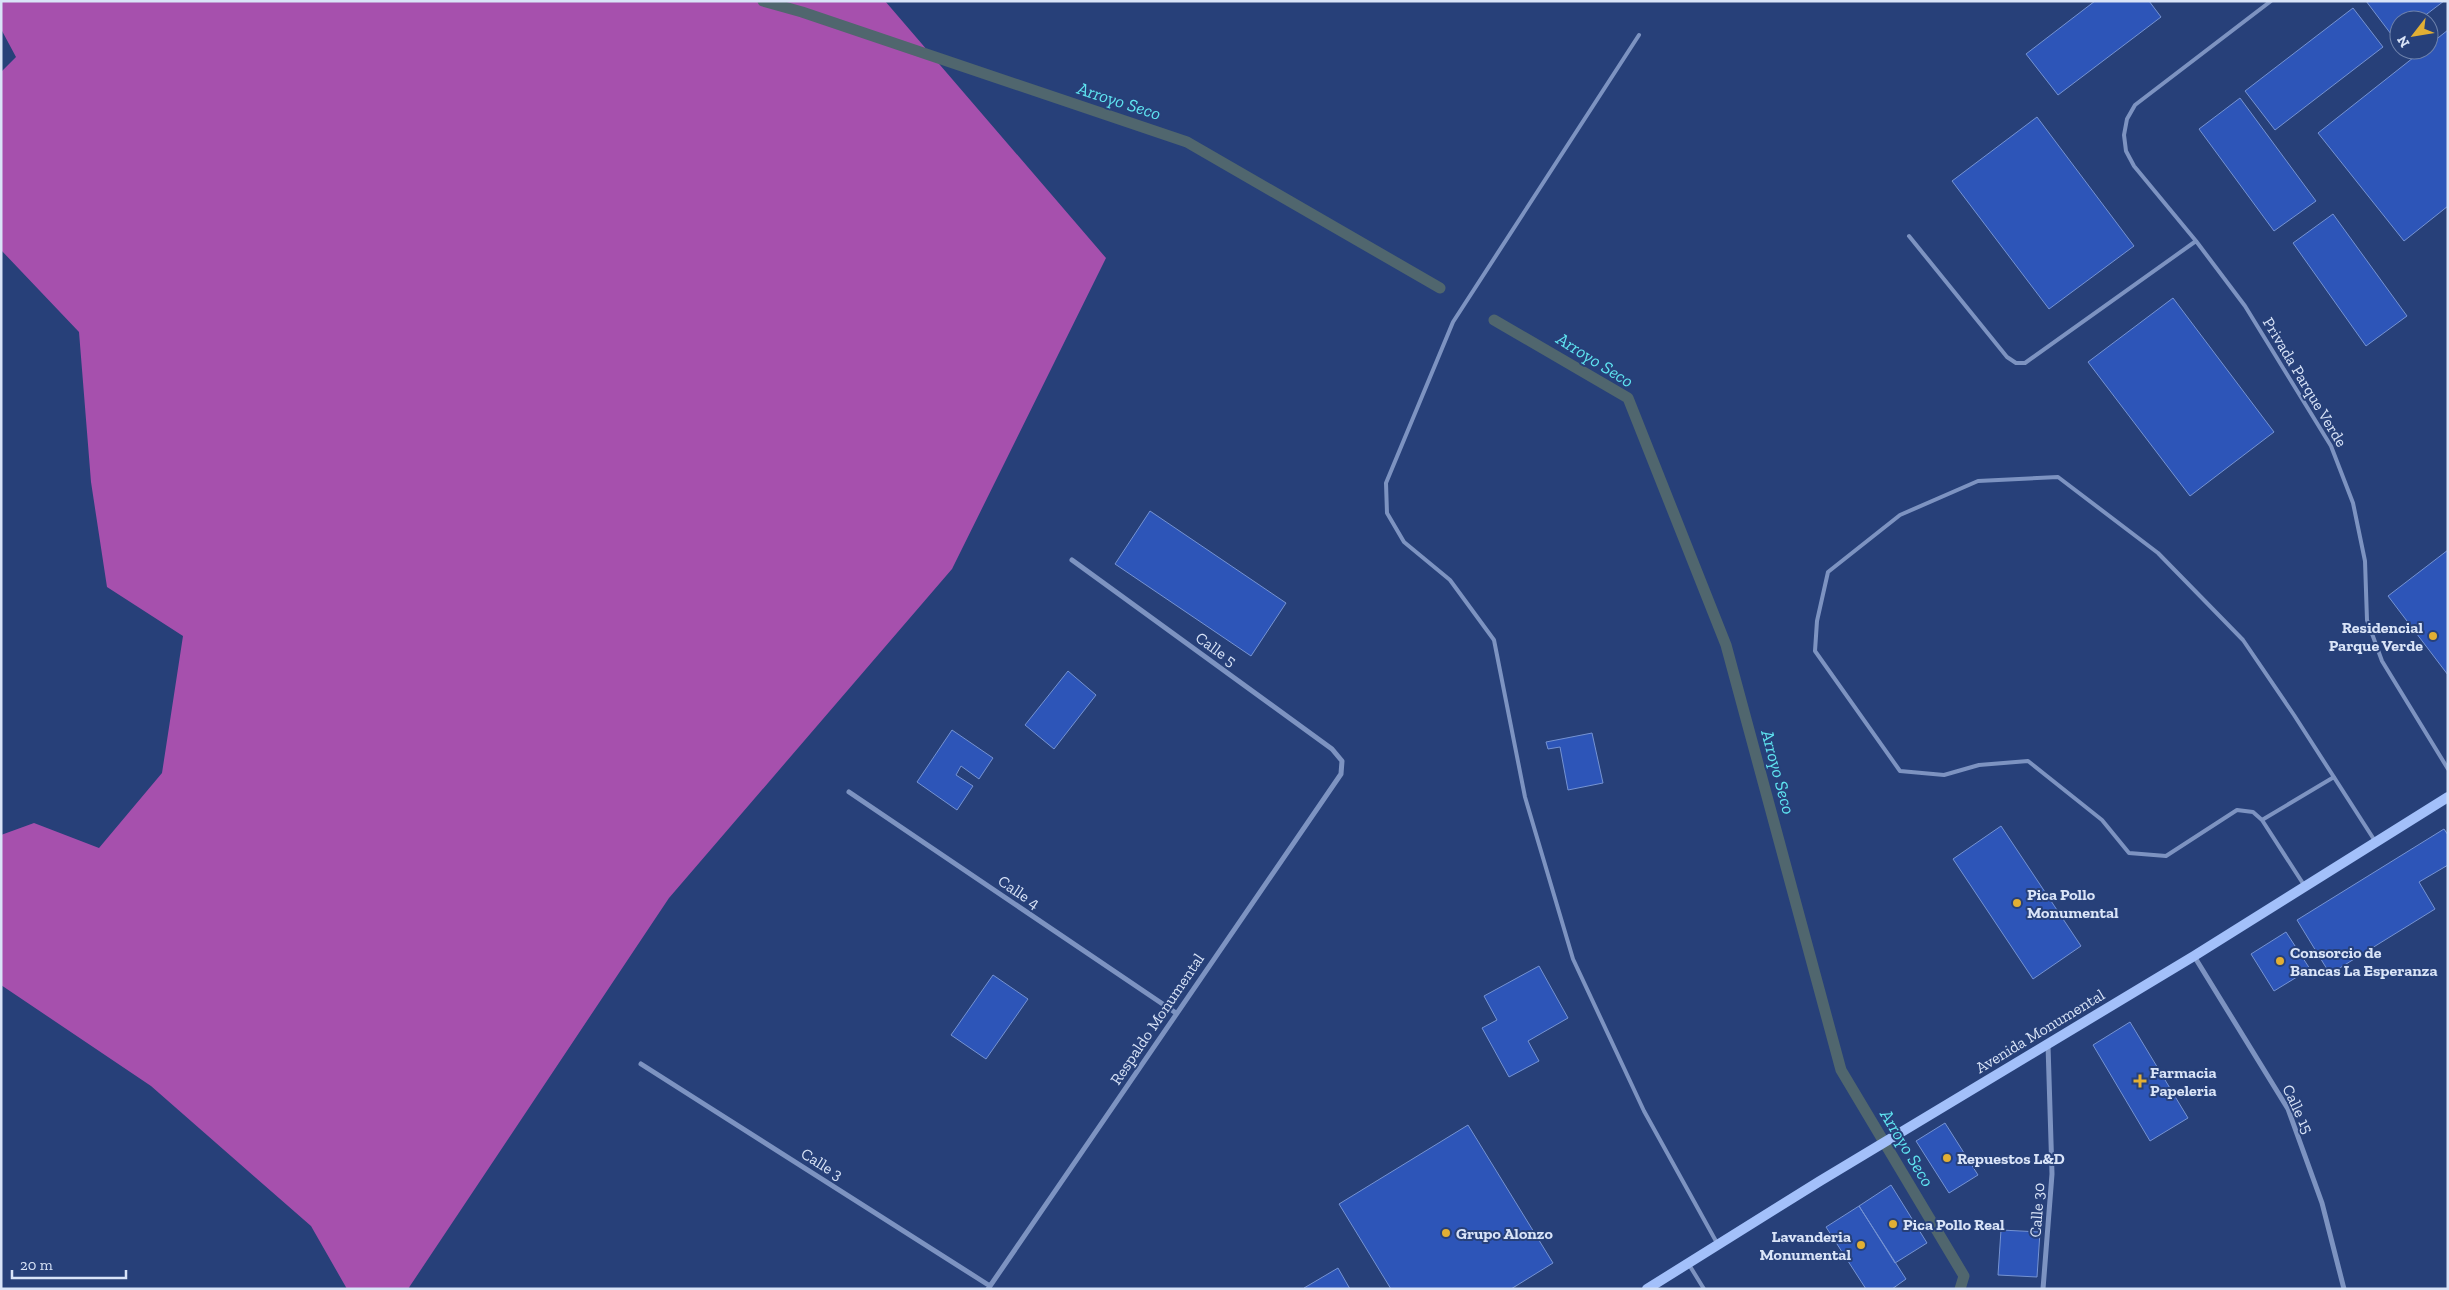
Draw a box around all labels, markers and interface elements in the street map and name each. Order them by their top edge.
north arrow [2389,10,2439,60]
text: N [2393,32,2413,50]
water label: Arroyo Seco [1073,77,1164,125]
street label: Privada Parque Verde [2259,314,2351,450]
water label: Arroyo Seco [1552,327,1638,392]
place label: Residencial Parque Verde [2329,618,2423,655]
street label: Calle 5 [1192,628,1240,670]
marker: Residencial Parque Verde [2427,630,2439,642]
water label: Arroyo Seco [1756,726,1800,817]
street label: Calle 4 [994,871,1044,913]
place label: Pica Pollo Monumental [2027,885,2119,922]
marker: Pica Pollo Monumental [2011,897,2023,909]
place label: Consorcio de Bancas La Esperanza [2290,943,2438,980]
street label: Respaldo Monumental [1106,950,1208,1088]
marker: Consorcio de Bancas La Esperanza [2274,955,2286,967]
street label: Avenida Monumental [1972,985,2108,1077]
place label: Farmacia Papeleria [2150,1063,2217,1100]
marker: Farmacia Papeleria [2134,1075,2146,1087]
street label: Calle 15 [2278,1081,2318,1137]
water label: Arroyo Seco [1875,1104,1939,1191]
street label: Calle 3 [798,1144,846,1184]
place label: Repuestos L&D [1957,1149,2065,1168]
marker: Repuestos L&D [1941,1152,1953,1164]
street label: Calle 30 [2026,1182,2048,1238]
place label: Pica Pollo Real [1903,1215,2005,1234]
marker: Pica Pollo Real [1887,1218,1899,1230]
place label: Grupo Alonzo [1456,1224,1553,1243]
marker: Grupo Alonzo [1440,1227,1452,1239]
place label: Lavanderia Monumental [1759,1227,1851,1264]
marker: Lavanderia Monumental [1855,1239,1867,1251]
scale bar [12,1248,126,1280]
text: 20 m [20,1256,53,1274]

